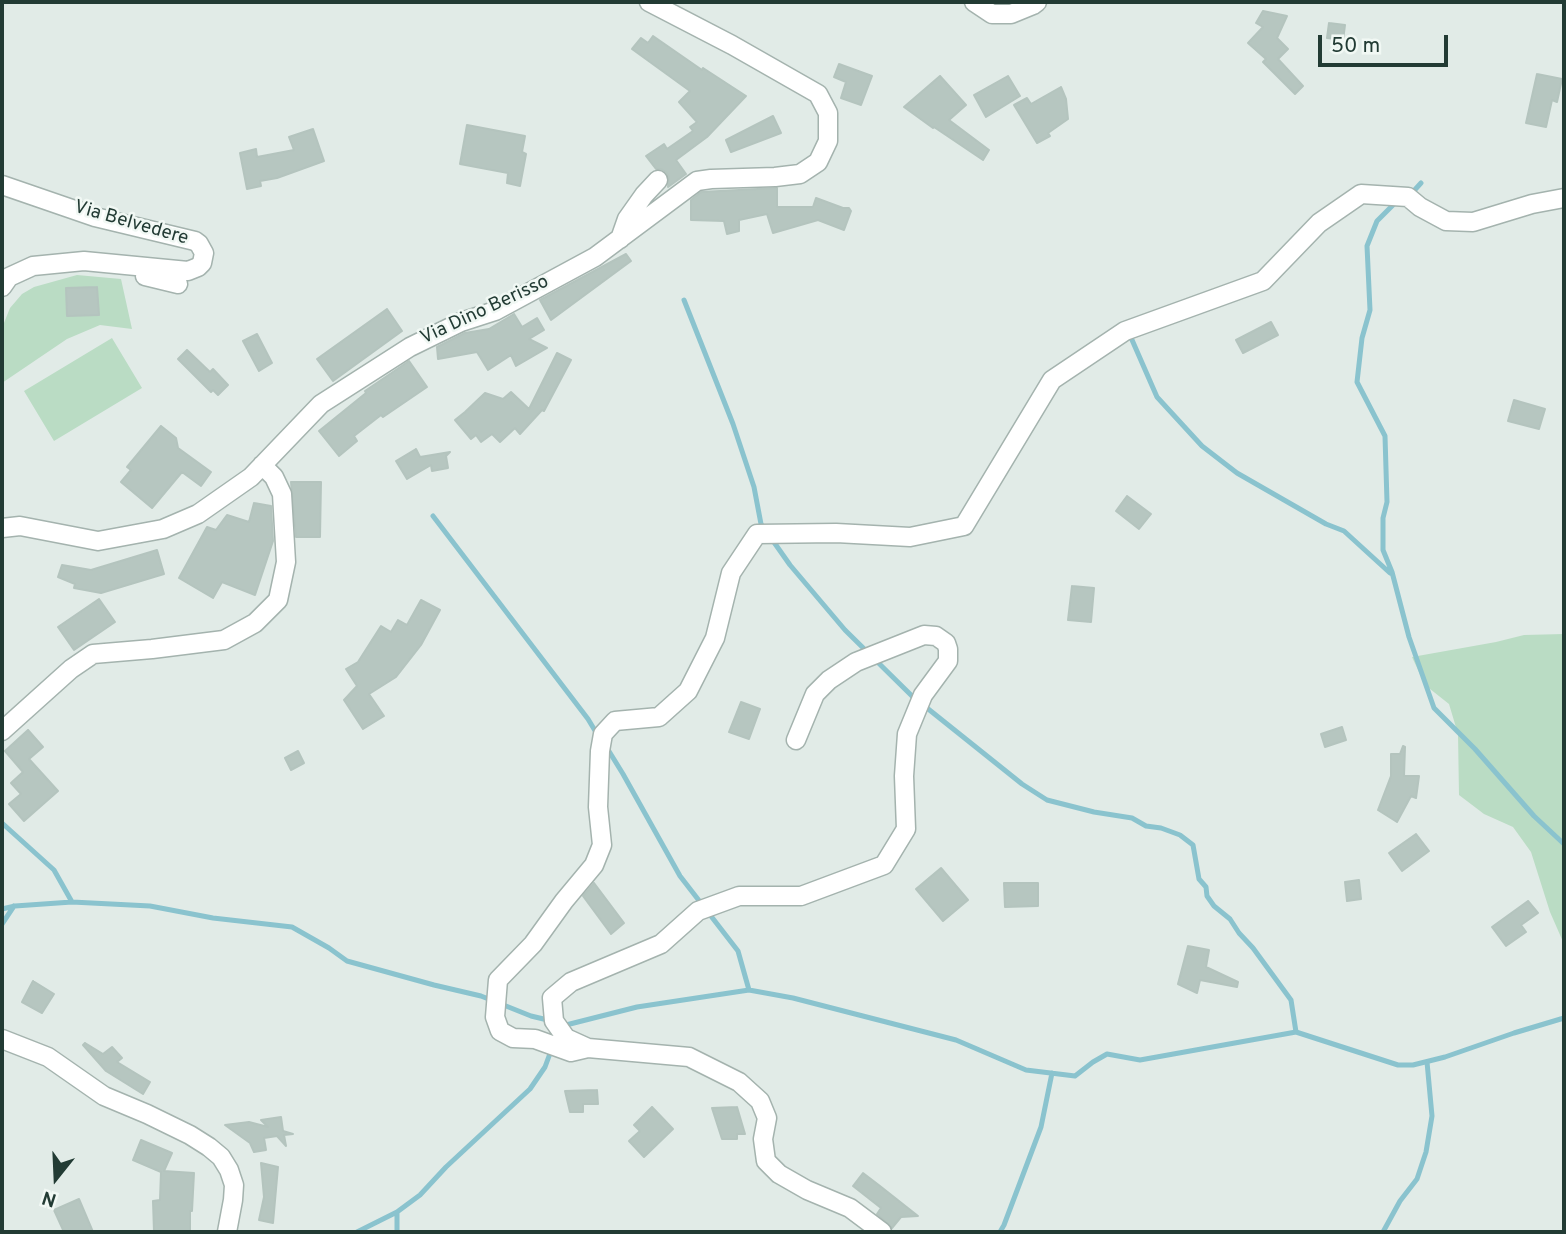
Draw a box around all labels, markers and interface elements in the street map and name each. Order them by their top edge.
scale bar [1321,21,1450,65]
text: 50 m [1331,33,1380,60]
street label: Via Belvedere [71,197,191,251]
street label: Via Dino Berisso [417,271,553,351]
north arrow [21,1143,91,1213]
text: N [39,1184,60,1211]

